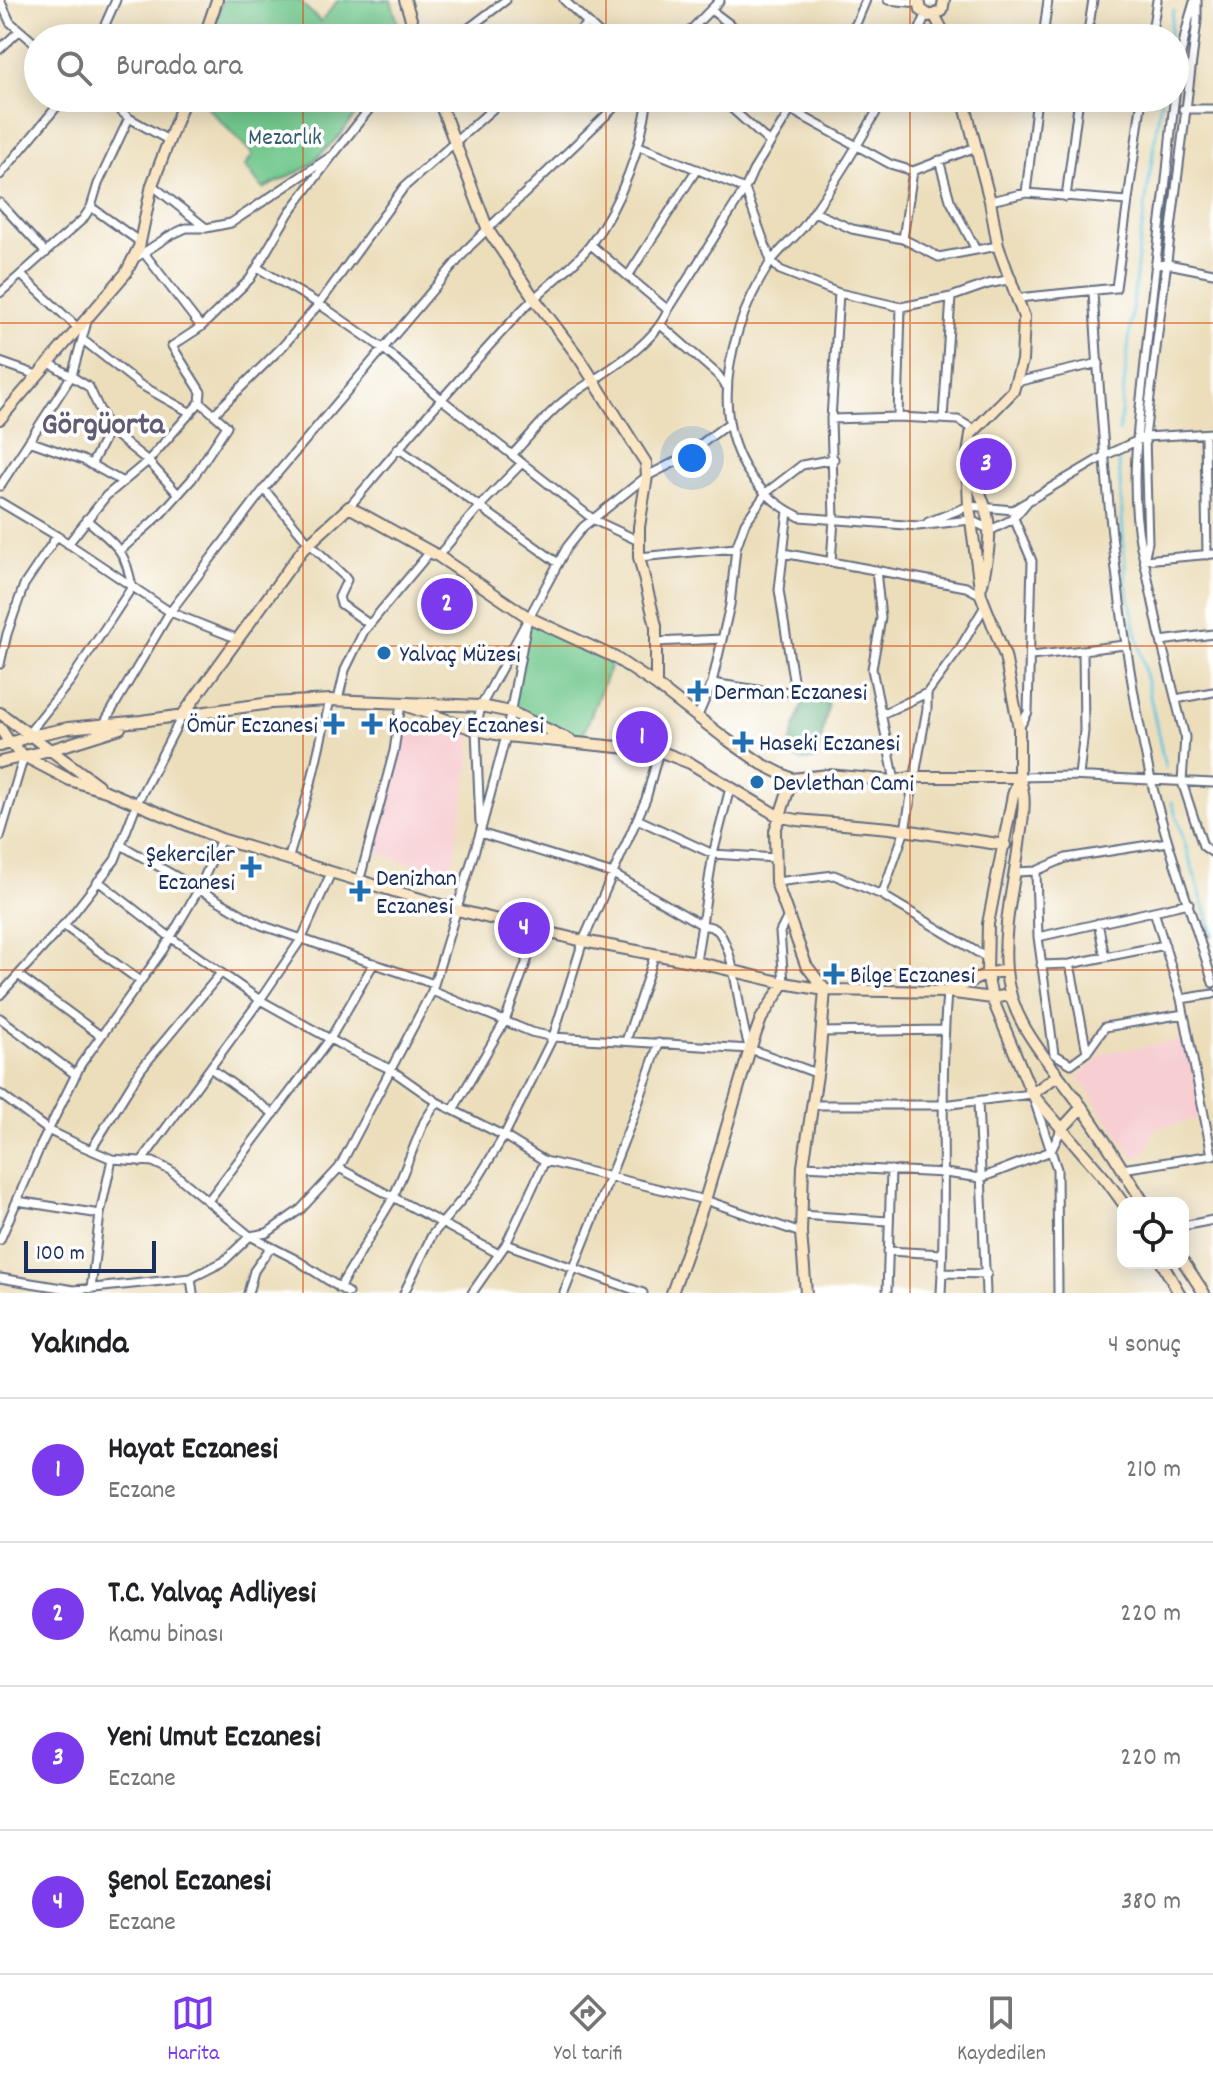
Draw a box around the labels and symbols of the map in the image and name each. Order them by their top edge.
park label: Mezarlık [248,122,322,156]
district label: Görgüorta [41,404,165,450]
pin: 3 [960,434,1012,494]
your location [672,438,712,478]
pin: 2 [421,574,473,634]
place label: Yalvaç Müzesi [400,639,521,673]
marker: Yalvaç Müzesi [375,644,393,662]
place label: Derman Eczanesi [714,677,867,711]
marker: Derman Eczanesi [689,682,707,700]
pin: 1 [616,707,668,767]
place label: Ömür Eczanesi [187,710,318,744]
place label: Kocabey Eczanesi [388,710,544,744]
marker: Ömür Eczanesi [325,715,343,733]
marker: Kocabey Eczanesi [363,715,381,733]
place label: Haseki Eczanesi [759,728,900,762]
marker: Haseki Eczanesi [734,733,752,751]
place label: Devlethan Cami [773,768,914,802]
marker: Devlethan Cami [748,773,766,791]
place label: Şekerciler Eczanesi [146,839,235,901]
marker: Şekerciler Eczanesi [242,858,260,876]
place label: Denizhan Eczanesi [376,863,457,925]
marker: Denizhan Eczanesi [351,882,369,900]
pin: 4 [498,898,550,958]
place label: Bilge Eczanesi [850,960,975,994]
marker: Bilge Eczanesi [825,965,843,983]
scale bar [24,1237,156,1273]

